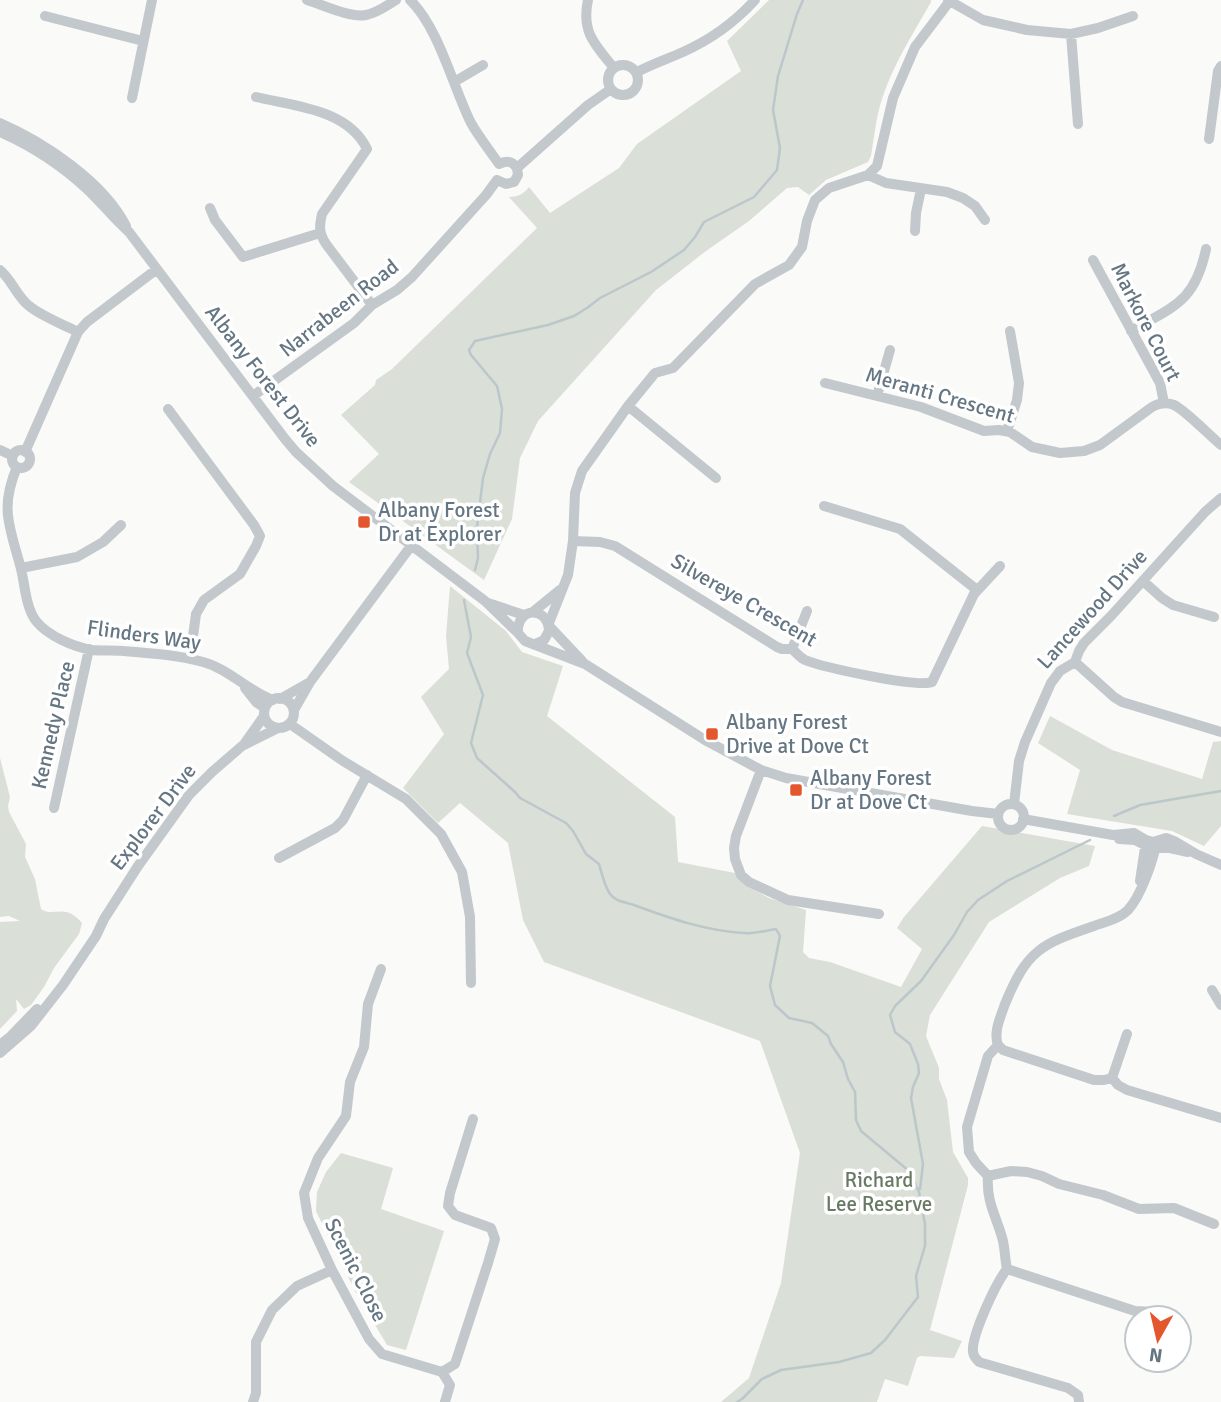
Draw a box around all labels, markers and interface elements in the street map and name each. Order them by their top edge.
street label: Narrabeen Road [274,253,404,363]
street label: Markore Court [1105,259,1187,385]
street label: Albany Forest Drive [199,300,327,452]
street label: Meranti Crescent [862,361,1018,429]
place label: Albany Forest Dr at Explorer [378,497,502,547]
marker: Albany Forest Dr at Explorer [356,514,372,530]
street label: Lancewood Drive [1031,544,1153,674]
street label: Silvereye Crescent [666,548,822,652]
street label: Flinders Way [85,614,203,656]
street label: Kennedy Place [26,658,80,792]
place label: Albany Forest Drive at Dove Ct [726,709,869,759]
marker: Albany Forest Drive at Dove Ct [704,726,720,742]
street label: Explorer Drive [104,759,202,875]
place label: Albany Forest Dr at Dove Ct [810,765,932,815]
marker: Albany Forest Dr at Dove Ct [788,782,804,798]
park label: Richard Lee Reserve [826,1167,932,1217]
street label: Scenic Close [319,1214,393,1326]
north arrow [1123,1304,1193,1374]
text: N [1148,1342,1164,1368]

